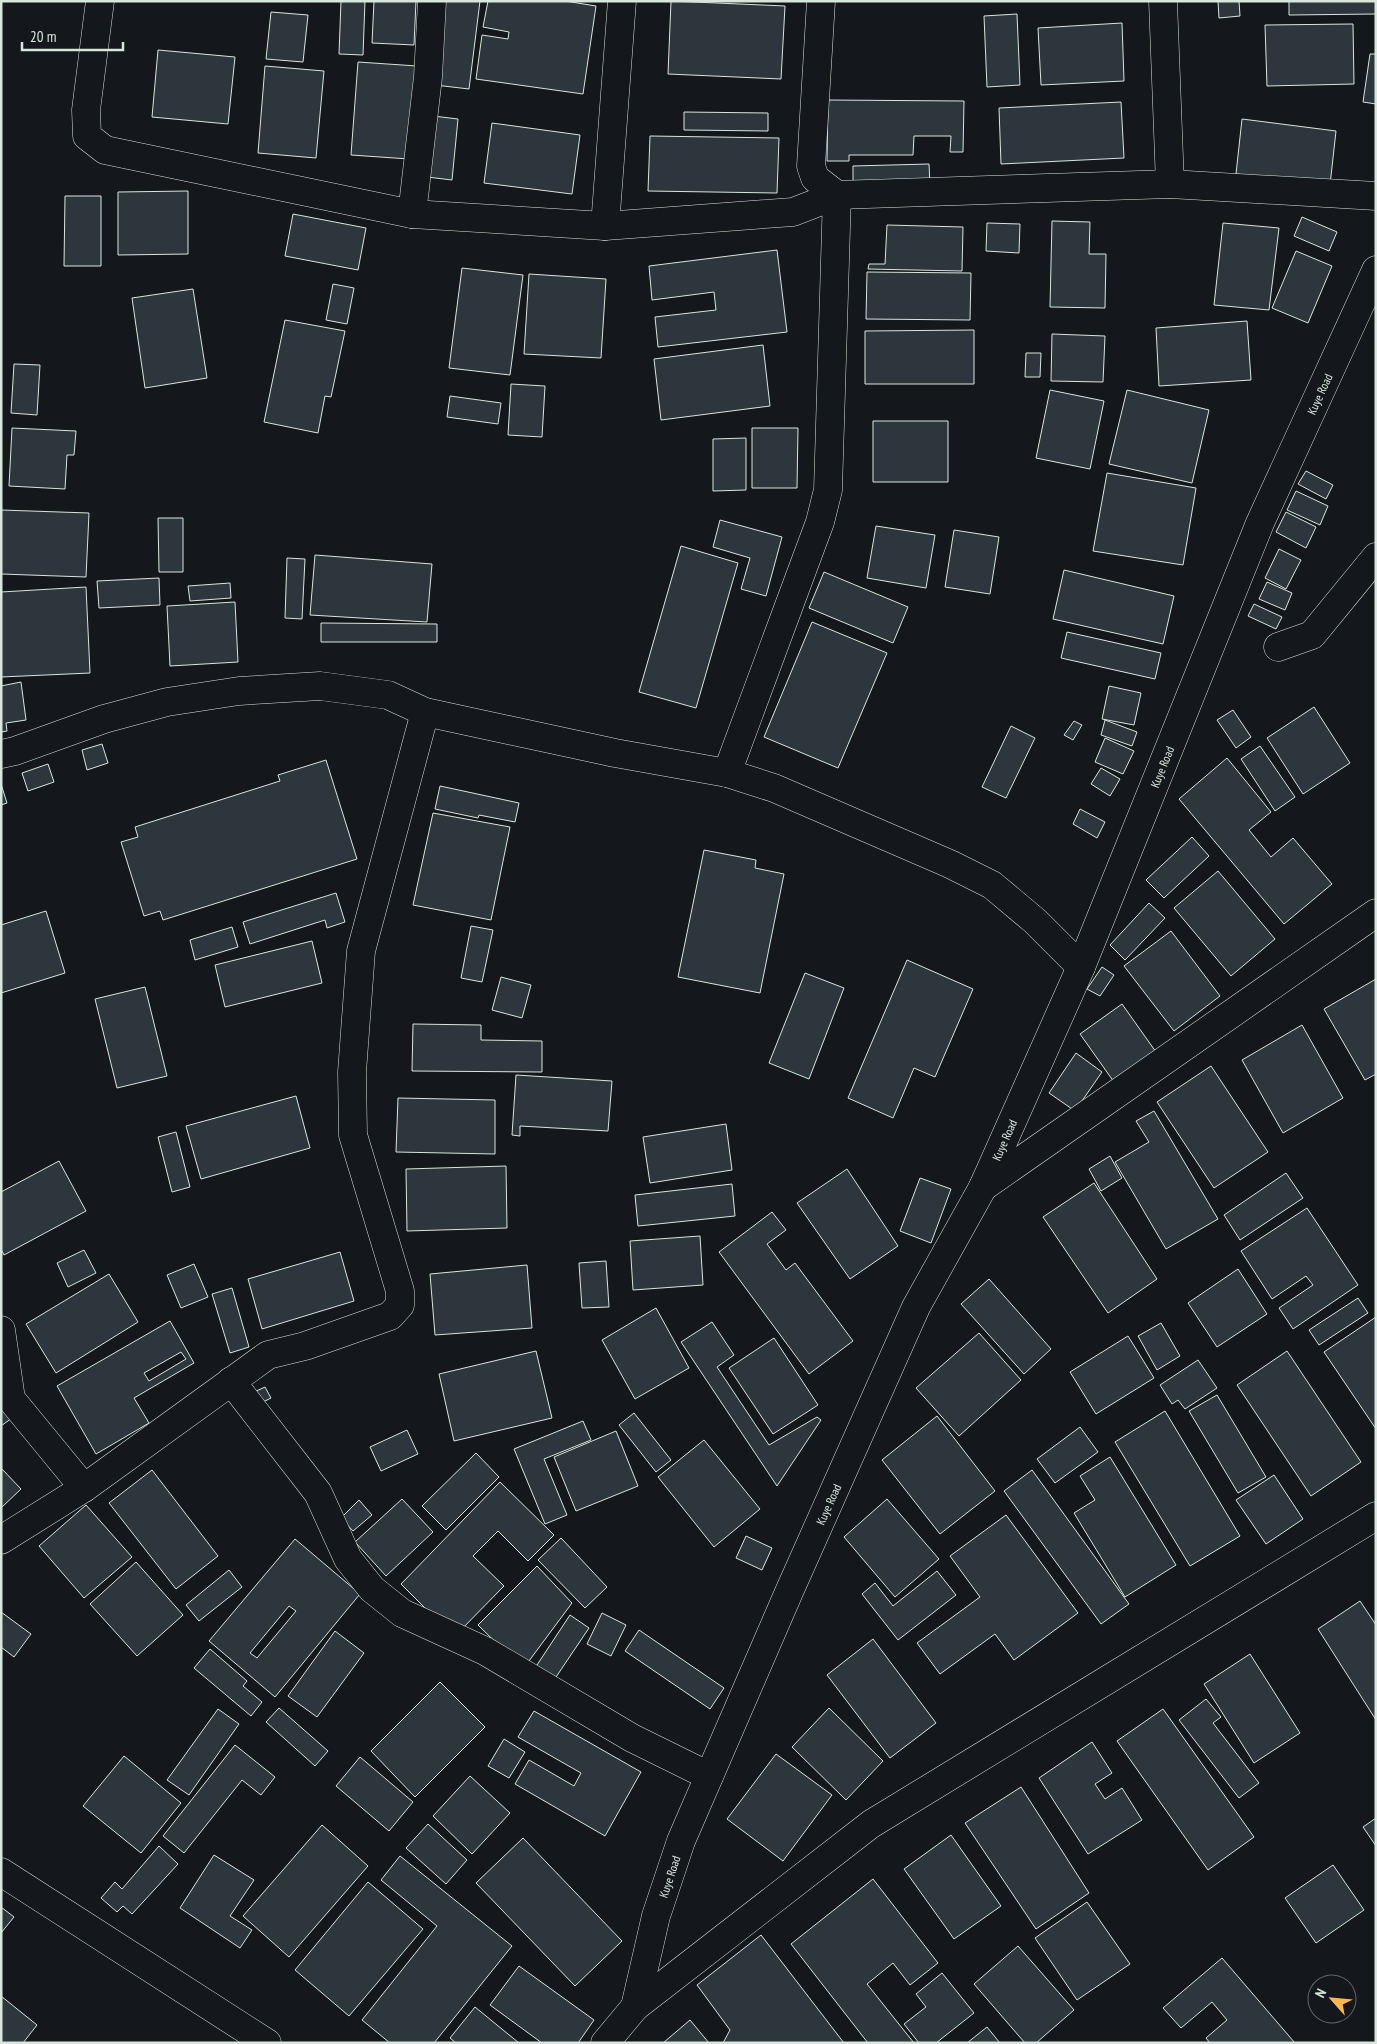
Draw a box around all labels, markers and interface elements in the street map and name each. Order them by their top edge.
scale bar [22,20,124,52]
text: 20 m [30,27,56,46]
street label: Kuye Road [1303,371,1335,417]
street label: Kuye Road [1147,744,1177,790]
street label: Kuye Road [988,1117,1020,1163]
street label: Kuye Road [812,1481,844,1527]
street label: Kuye Road [655,1854,683,1899]
north arrow [1307,1974,1357,2024]
text: N [1311,1986,1330,2001]

